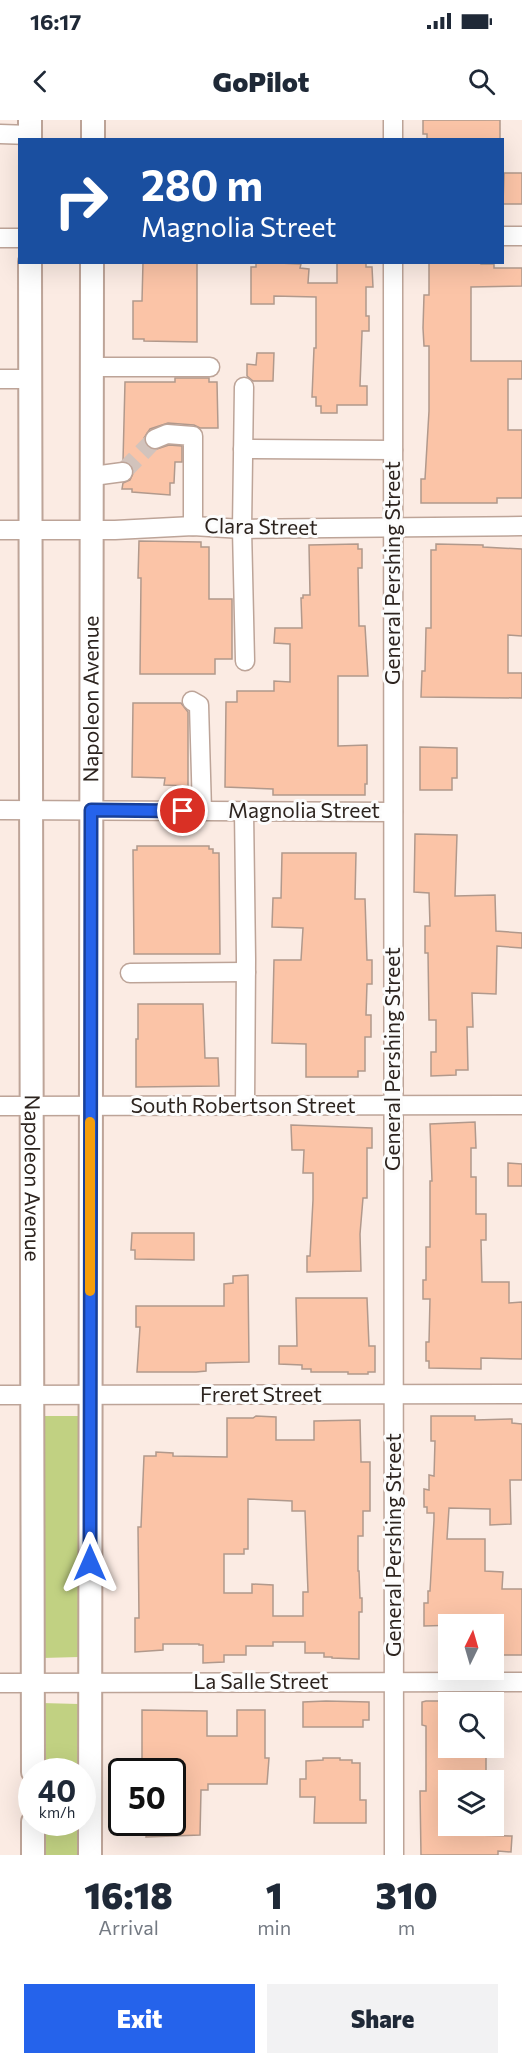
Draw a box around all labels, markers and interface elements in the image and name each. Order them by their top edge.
text: 16:17 [30,8,81,35]
icon: back [24,65,57,98]
text: GoPilot [213,65,309,98]
icon: search [465,65,498,98]
text: 280 m [141,158,263,210]
icon: right [42,162,120,240]
text: Magnolia Street [141,210,336,243]
street label: General Pershing Street [379,461,404,685]
street label: Clara Street [204,512,318,539]
street label: Napoleon Avenue [77,616,103,782]
pin [157,785,208,836]
icon: arrive [166,794,199,827]
street label: Magnolia Street [228,797,380,822]
street label: General Pershing Street [379,947,404,1171]
street label: South Robertson Street [130,1092,356,1117]
street label: Napoleon Avenue [21,1095,46,1261]
street label: Freret Street [200,1381,322,1406]
street label: General Pershing Street [380,1433,405,1657]
position arrow [58,1531,122,1595]
north arrow [438,1614,504,1680]
map controls [438,1614,504,1836]
street label: La Salle Street [193,1668,329,1693]
button: search [438,1692,504,1758]
speed limit sign: 50 [108,1758,186,1836]
button: layers [438,1770,504,1836]
text: 40 [38,1771,76,1808]
text: km/h [39,1803,75,1821]
text: 16:18 [84,1872,173,1916]
text: 1 [266,1872,283,1916]
text: 310 [375,1872,438,1916]
text: Arrival [98,1915,159,1939]
text: min [257,1915,291,1939]
text: m [398,1915,415,1939]
button: Exit [24,1984,255,2053]
button: Share [267,1984,498,2053]

